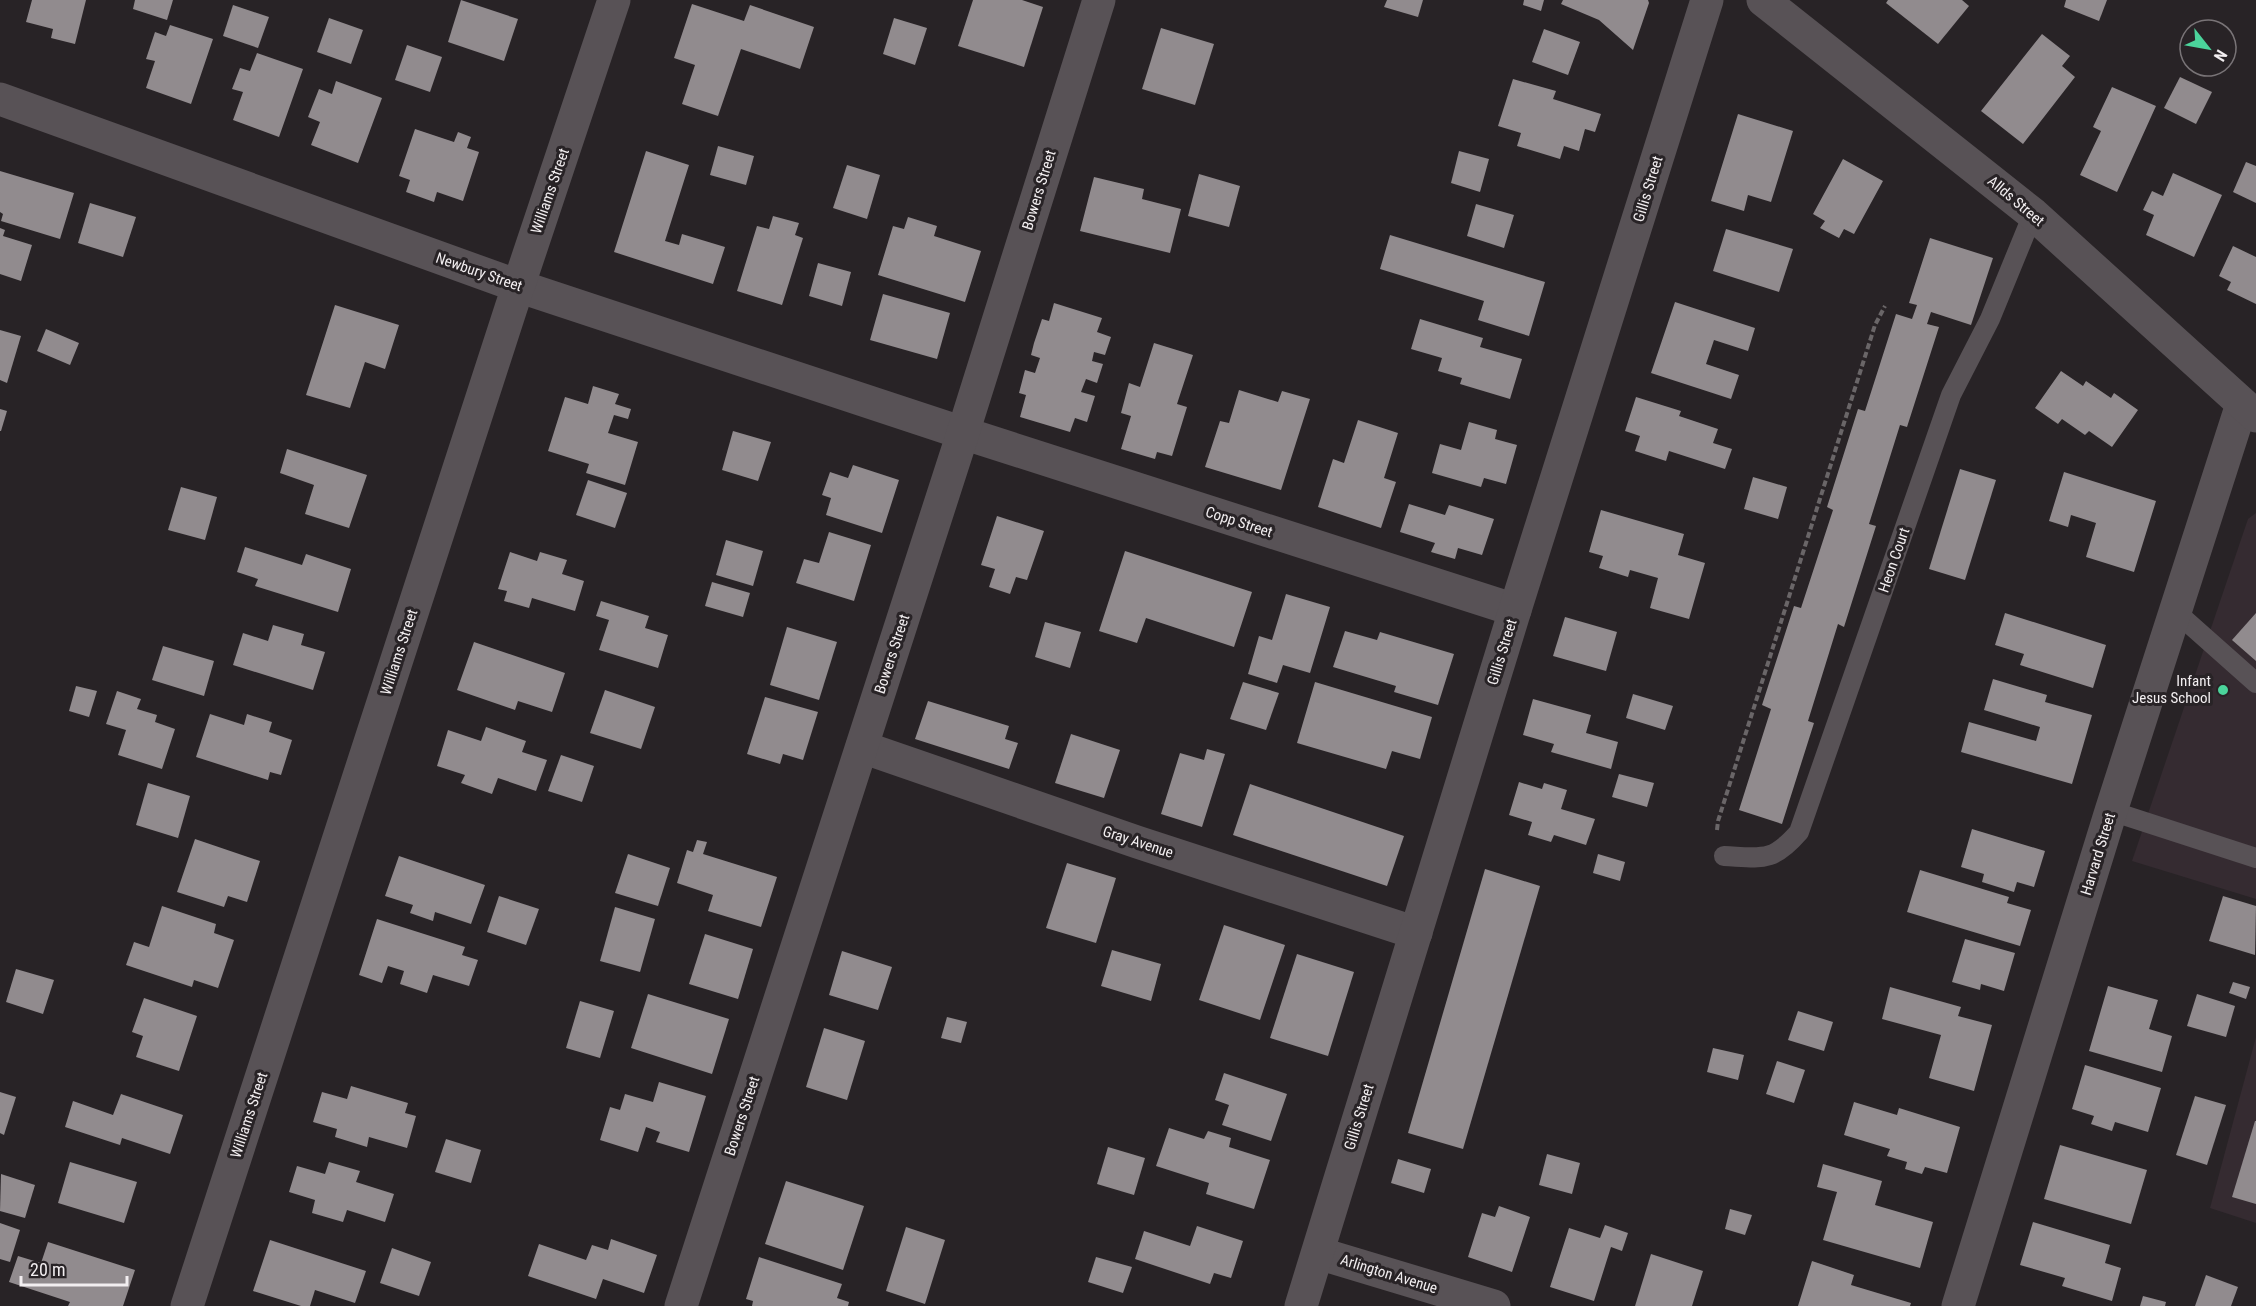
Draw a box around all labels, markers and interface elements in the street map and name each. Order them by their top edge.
north arrow [2178,18,2238,78]
text: N [2210,46,2231,65]
street label: Williams Street [527,146,573,236]
street label: Bowers Street [1018,148,1060,232]
street label: Gillis Street [1629,154,1667,224]
street label: Allds Street [1984,172,2048,230]
street label: Newbury Street [433,249,525,295]
street label: Copp Street [1203,503,1275,541]
street label: Heon Court [1875,525,1913,595]
street label: Williams Street [377,607,421,697]
street label: Bowers Street [871,612,913,696]
street label: Gillis Street [1483,617,1521,687]
place label: Infant Jesus School [2132,672,2211,707]
marker: Infant Jesus School [2216,683,2230,697]
street label: Harvard Street [2077,811,2119,897]
street label: Gray Avenue [1100,822,1176,862]
street label: Williams Street [227,1070,271,1160]
street label: Bowers Street [721,1074,763,1158]
street label: Gillis Street [1340,1082,1378,1152]
scale bar [21,1249,128,1287]
street label: Arlington Avenue [1338,1251,1440,1297]
text: 20 m [30,1259,65,1280]

